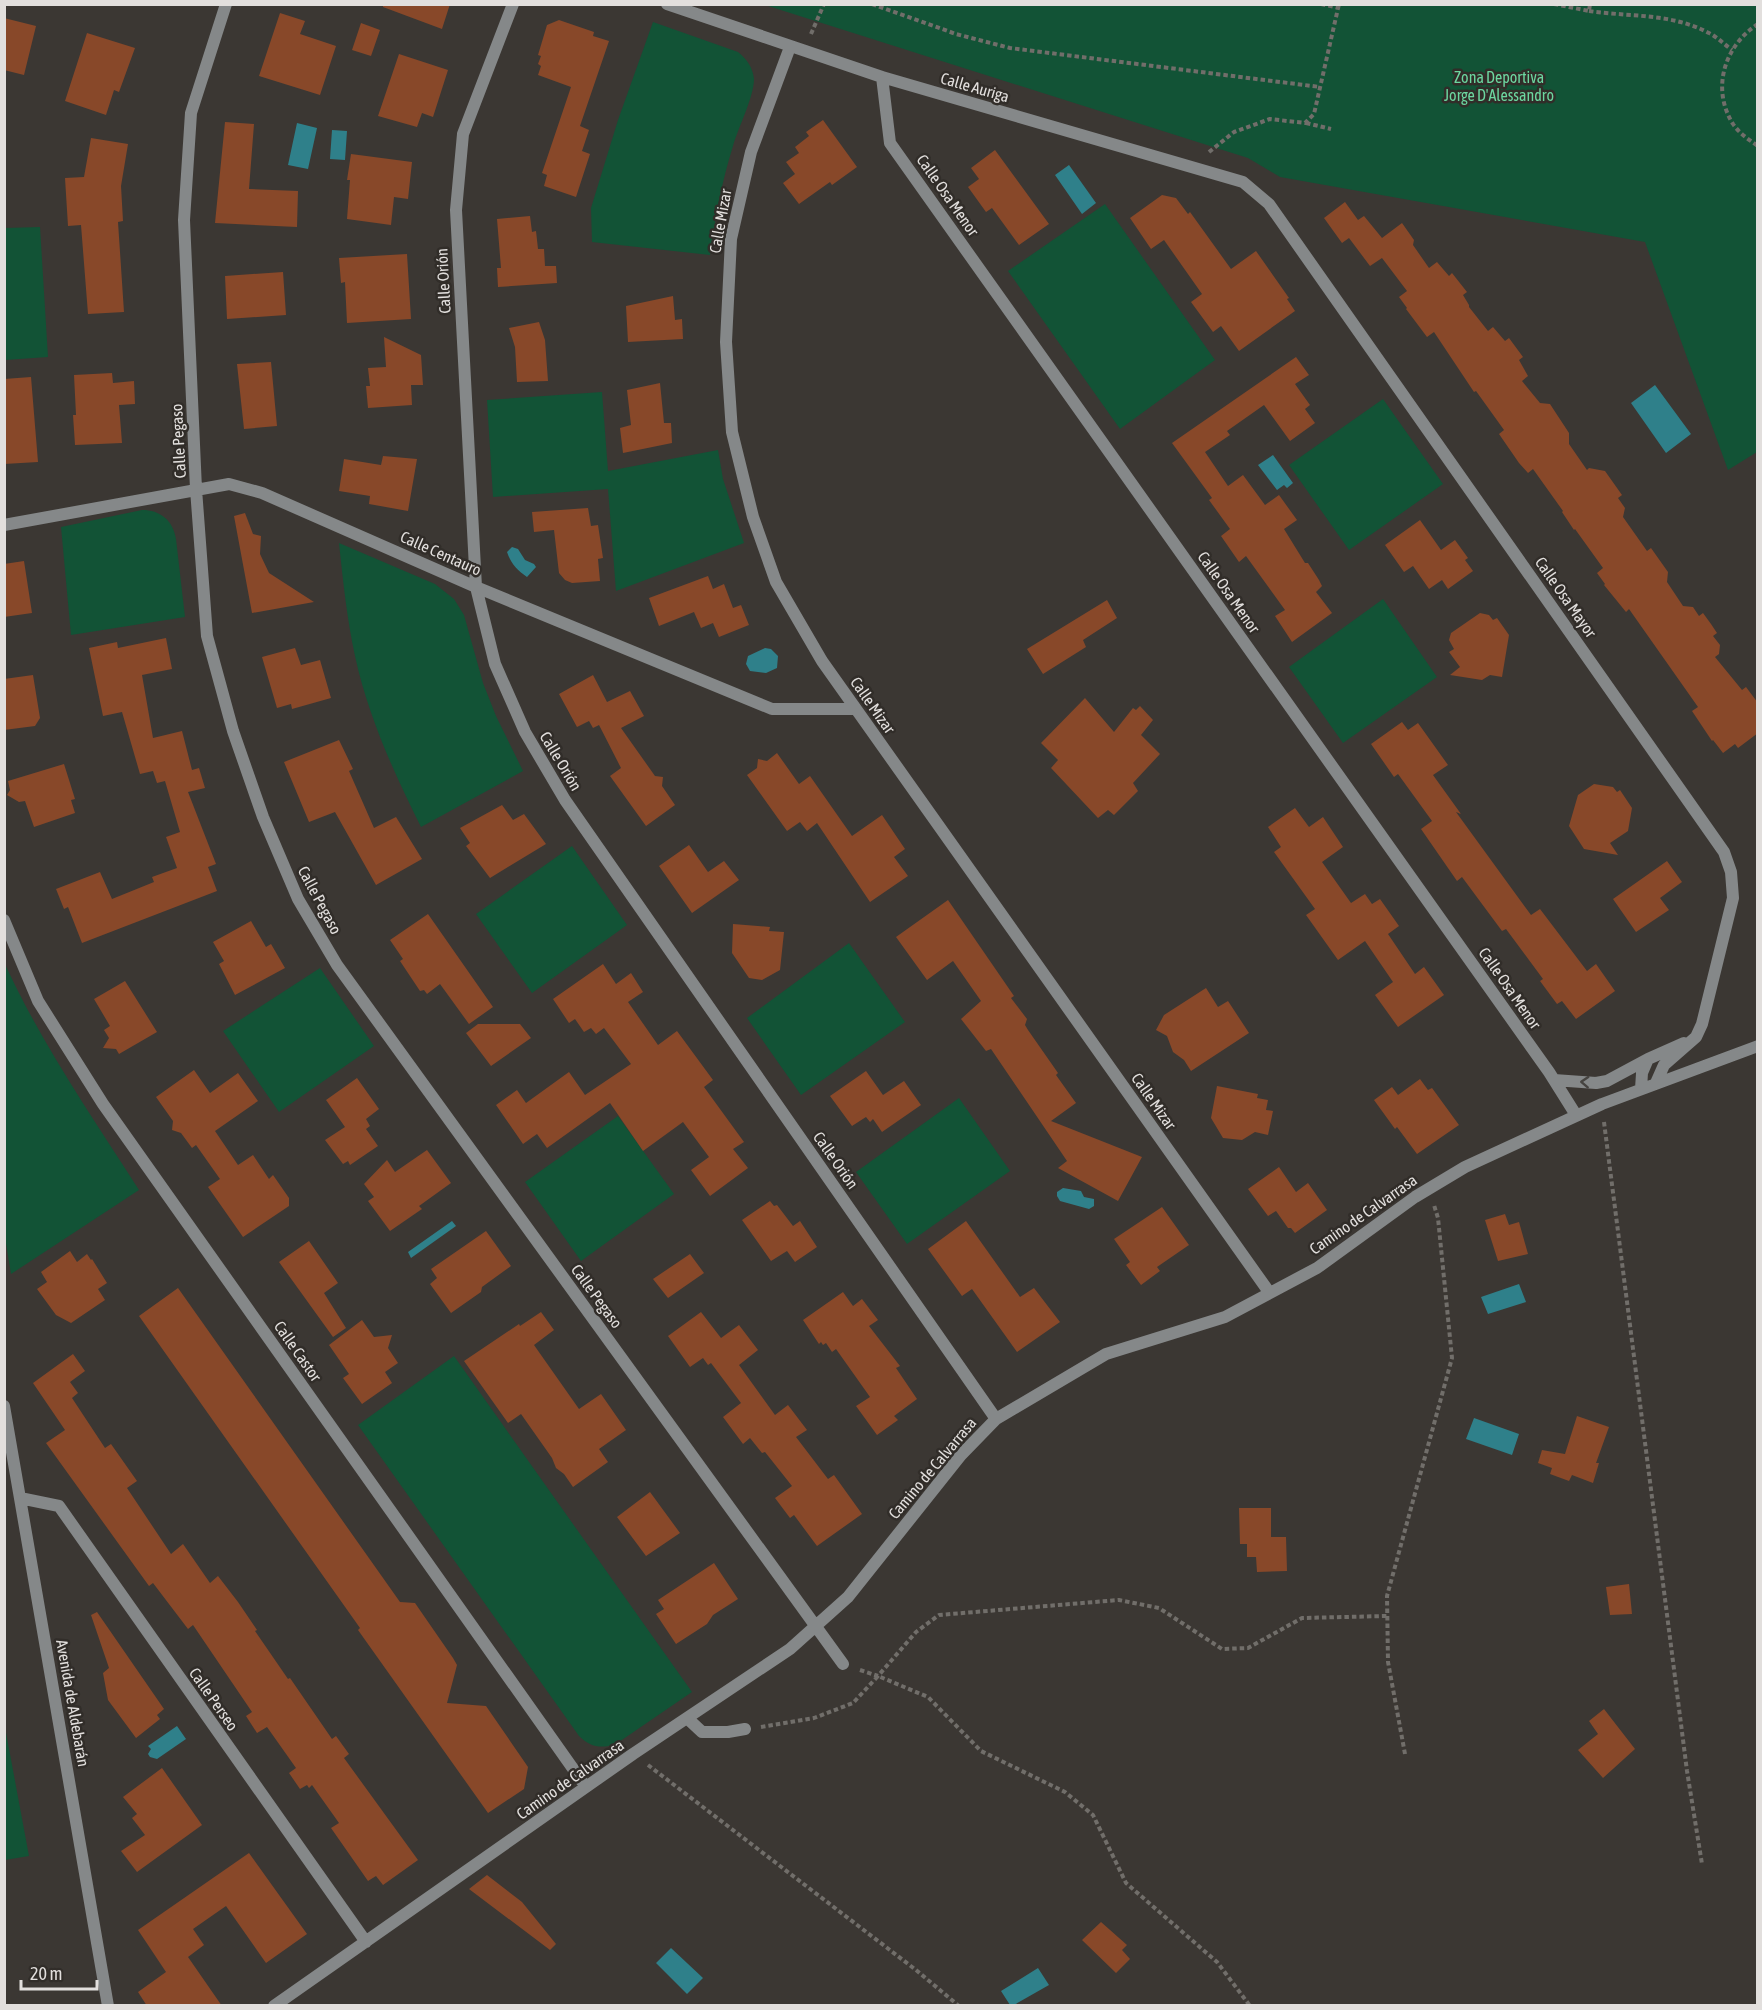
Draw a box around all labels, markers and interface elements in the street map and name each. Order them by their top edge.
park label: Zona Deportiva Jorge D'Alessandro [1444,68,1554,105]
street label: Calle Auriga [938,69,1011,106]
street label: Calle Osa Menor [913,151,983,239]
street label: Calle Mizar [706,187,735,254]
street label: Calle Orión [432,248,454,314]
street label: Calle Pegaso [167,403,190,479]
street label: Calle Centauro [398,527,484,579]
street label: Calle Osa Menor [1194,548,1264,636]
street label: Calle Osa Mayor [1531,553,1600,641]
street label: Calle Mizar [847,673,899,737]
street label: Calle Orión [536,728,586,794]
street label: Calle Pegaso [294,863,345,938]
street label: Calle Osa Menor [1475,944,1545,1032]
street label: Calle Mizar [1128,1069,1180,1133]
one-way arrow [1580,1076,1589,1089]
street label: Calle Orión [810,1128,862,1192]
street label: Camino de Calvarrasa [1306,1170,1420,1258]
street label: Calle Pegaso [567,1261,626,1332]
street label: Calle Castor [271,1317,325,1385]
street label: Camino de Calvarrasa [884,1414,980,1522]
street label: Avenida de Aldebarán [53,1638,93,1768]
street label: Calle Perseo [186,1664,242,1734]
street label: Camino de Calvarrasa [513,1735,627,1823]
scale bar [21,1953,98,1991]
text: 20 m [30,1963,62,1984]

